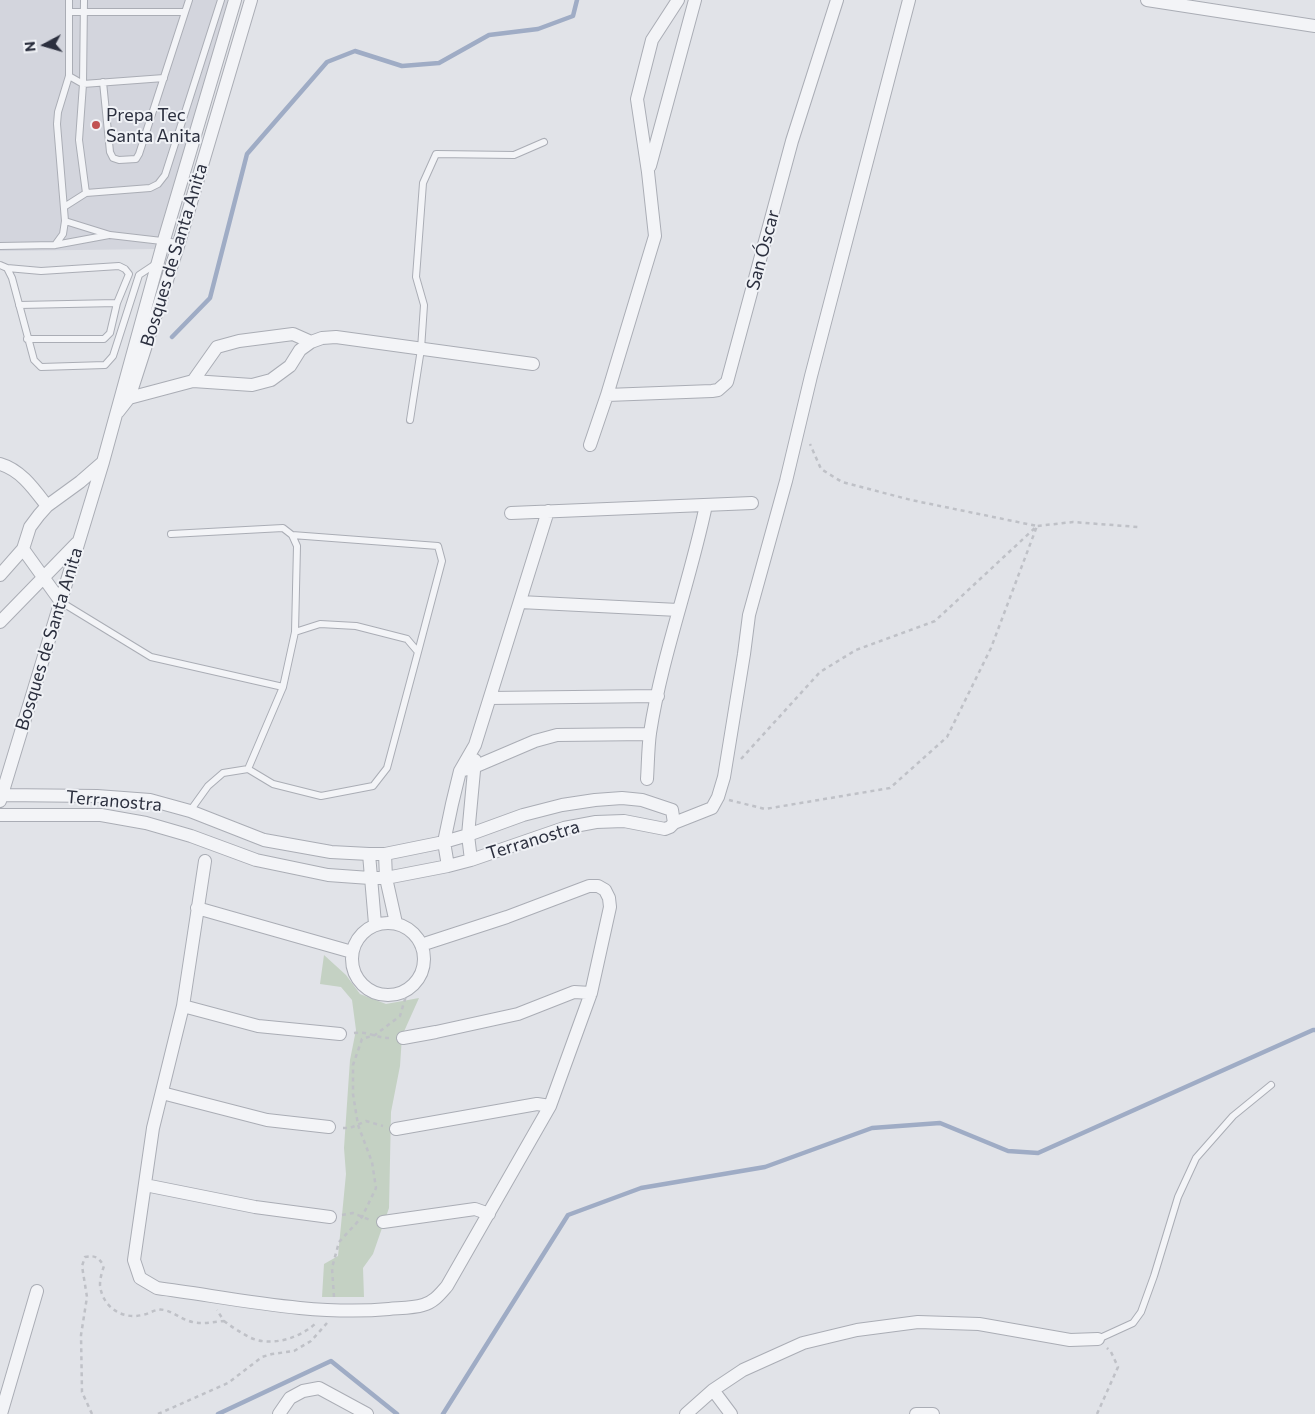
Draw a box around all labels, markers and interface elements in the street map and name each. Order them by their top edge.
north arrow [20,20,70,70]
text: N [21,41,39,53]
place label: Prepa Tec Santa Anita [106,104,201,146]
marker: Prepa Tec Santa Anita [90,119,102,131]
street label: Bosques de Santa Anita [136,161,212,349]
street label: San Óscar [742,208,784,292]
street label: Bosques de Santa Anita [11,545,87,733]
street label: Terranostra [65,786,163,816]
street label: Terranostra [484,816,582,864]

